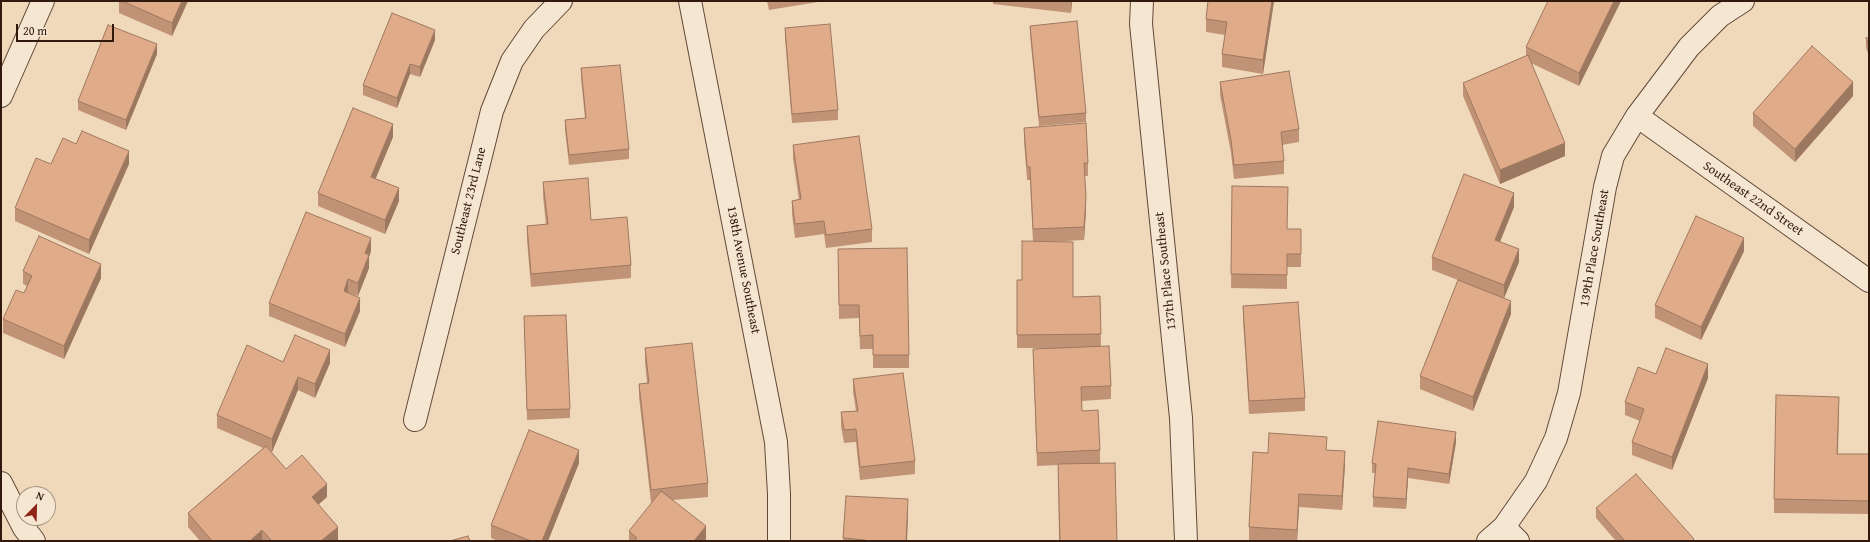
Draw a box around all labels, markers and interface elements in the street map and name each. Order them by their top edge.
scale bar [18,16,116,42]
text: 20 m [23,22,47,39]
street label: Southeast 23rd Lane [448,146,490,256]
street label: Southeast 22nd Street [1700,158,1806,240]
street label: 139th Place Southeast [1577,188,1613,308]
street label: 138th Avenue Southeast [723,205,763,335]
street label: 137th Place Southeast [1152,211,1180,331]
north arrow [16,486,56,526]
text: N [34,487,47,505]

